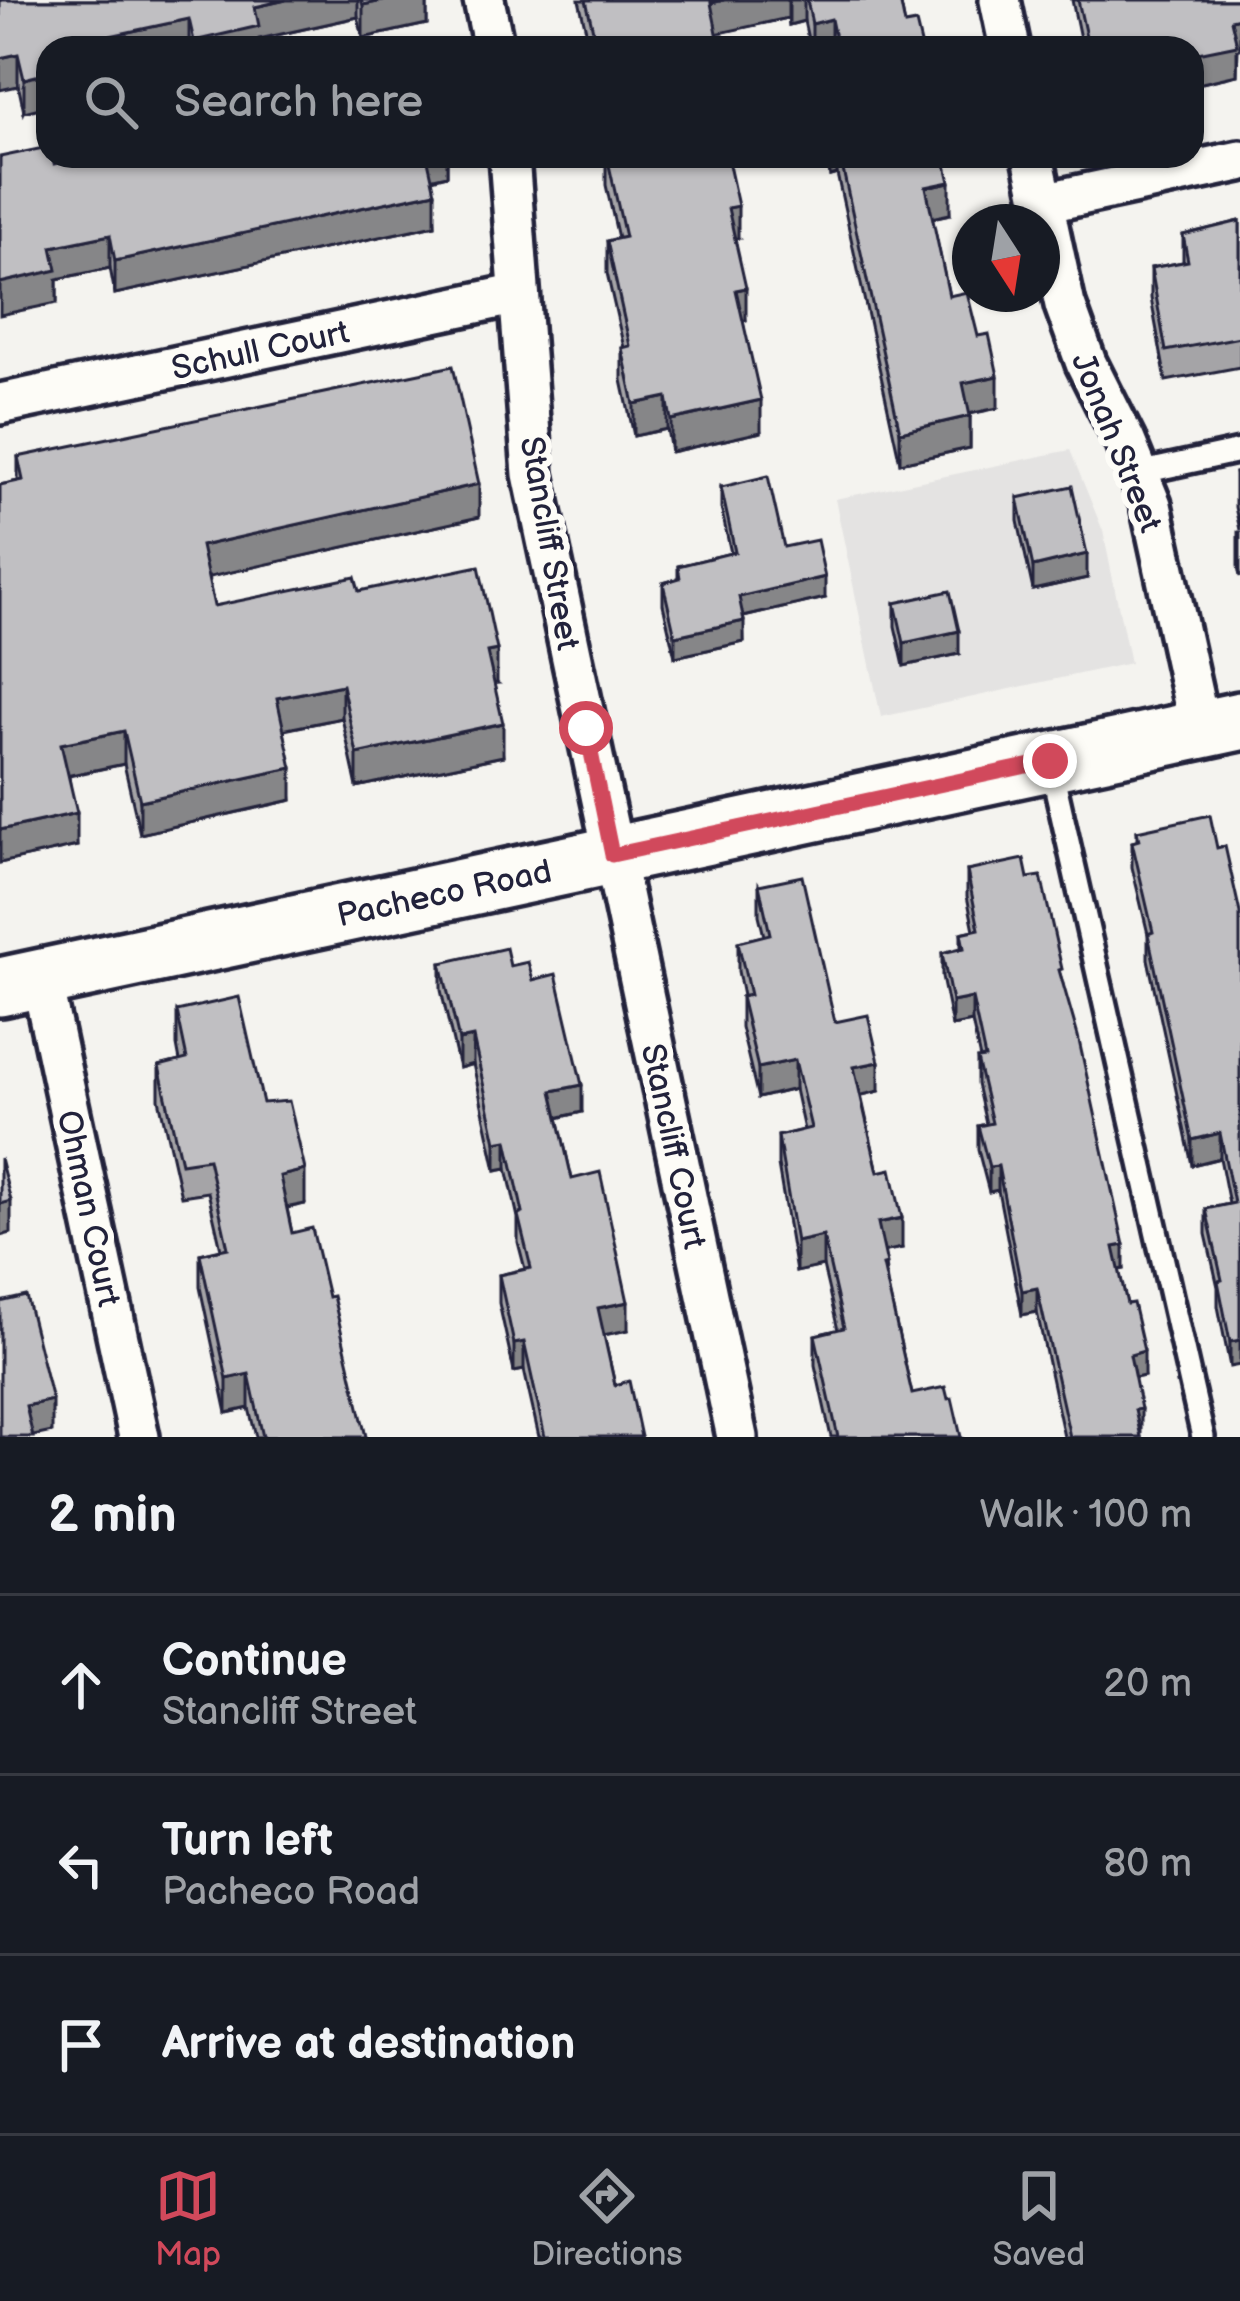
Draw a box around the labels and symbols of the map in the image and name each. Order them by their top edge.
north arrow [952,204,1060,312]
street label: Schull Court [168,313,353,389]
street label: Jonah Street [1062,347,1170,538]
street label: Stancliff Street [511,434,587,653]
route start [559,701,613,755]
route end [1023,734,1077,788]
street label: Pacheco Road [333,852,555,936]
street label: Stancliff Court [632,1040,714,1253]
street label: Ohman Court [48,1107,128,1310]

